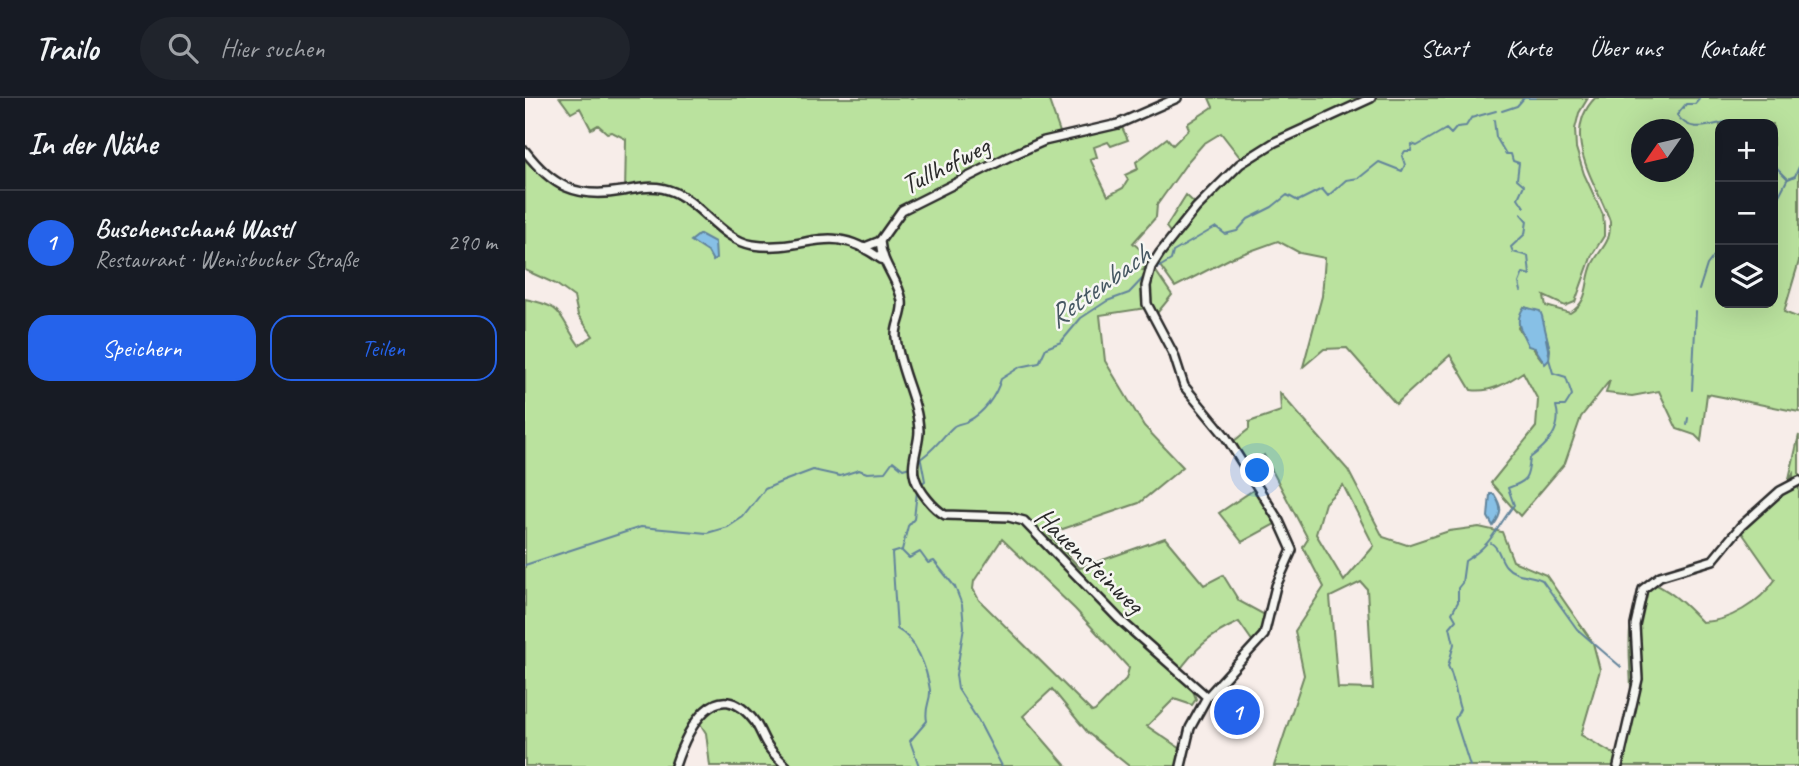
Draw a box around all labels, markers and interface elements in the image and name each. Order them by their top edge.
search box [140,17,630,80]
text: Trailo [35,27,98,69]
icon: search [164,29,202,67]
text: Hier suchen [220,32,324,65]
text: Start [1421,33,1468,63]
text: Karte [1506,33,1552,63]
text: Über uns [1590,33,1662,63]
text: Kontakt [1700,33,1764,63]
north arrow [1631,119,1694,182]
map controls [1715,119,1778,308]
button: + [1715,119,1778,182]
text: In der Nähe [28,125,157,163]
street label: Tullhofweg [895,127,997,202]
button: − [1715,182,1778,245]
text: Buschenschank Wastl [95,212,292,245]
text: 1 [46,228,56,257]
text: 290 m [448,228,497,257]
water label: Rettenbach [1039,235,1159,336]
text: Restaurant · Wenisbucher Straße [95,245,358,274]
button: layers [1715,245,1778,308]
button: Speichern [28,315,256,381]
button: Teilen [270,315,497,381]
your location [1240,453,1274,487]
street label: Hauensteinweg [1028,499,1154,622]
pin: 1 [1214,686,1260,738]

